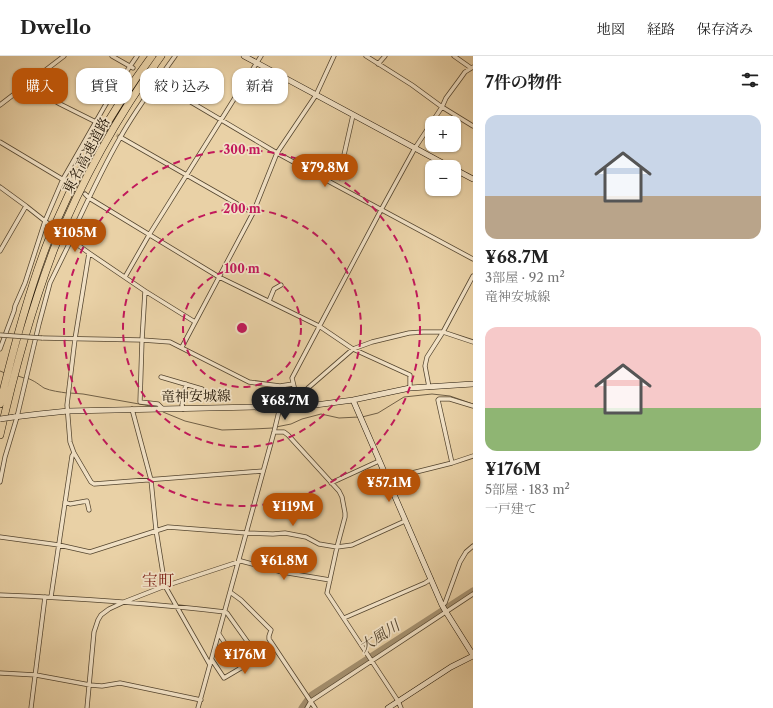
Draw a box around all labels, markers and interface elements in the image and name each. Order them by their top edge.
text: Dwello [20,16,91,39]
text: 地図 [597,20,625,38]
text: 経路 [647,20,675,38]
text: 保存済み [697,20,753,38]
chip: 購入 [12,68,68,104]
chip: 賃貸 [76,68,132,104]
chip: 絞り込み [140,68,224,104]
chip: 新着 [232,68,288,104]
icon: filters [739,69,761,91]
text: 7件の物件 [485,72,562,92]
street label: 東名高速道路 [58,114,114,196]
map controls [425,116,461,196]
button: + [425,116,461,152]
icon: home [587,141,659,213]
text: 300 m [223,142,261,157]
pin: ¥79.8M [292,154,358,188]
text: ¥79.8M [301,159,349,175]
button: − [425,160,461,196]
text: 200 m [223,201,261,216]
pin: ¥105M [47,219,103,253]
text: ¥105M [53,224,97,240]
text: ¥68.7M [485,247,549,267]
text: 100 m [224,261,260,276]
text: 3部屋 · 92 m² [485,269,565,285]
text: 竜神安城線 [485,288,550,304]
centre of rings [235,321,249,335]
icon: home [587,353,659,425]
street label: 竜神安城線 [161,386,231,406]
pin: ¥68.7M [252,387,318,421]
text: ¥68.7M [261,392,309,408]
text: ¥176M [485,459,541,479]
pin: ¥57.1M [356,469,422,503]
text: ¥57.1M [366,474,412,490]
text: 5部屋 · 183 m² [485,481,570,497]
pin: ¥119M [265,493,321,527]
text: ¥119M [272,498,314,514]
text: 一戸建て [485,500,537,516]
pin: ¥61.8M [251,547,317,581]
text: ¥61.8M [260,552,308,568]
district label: 宝町 [142,570,174,590]
water label: 大風川 [355,615,405,656]
pin: ¥176M [217,641,273,675]
text: ¥176M [224,646,266,662]

